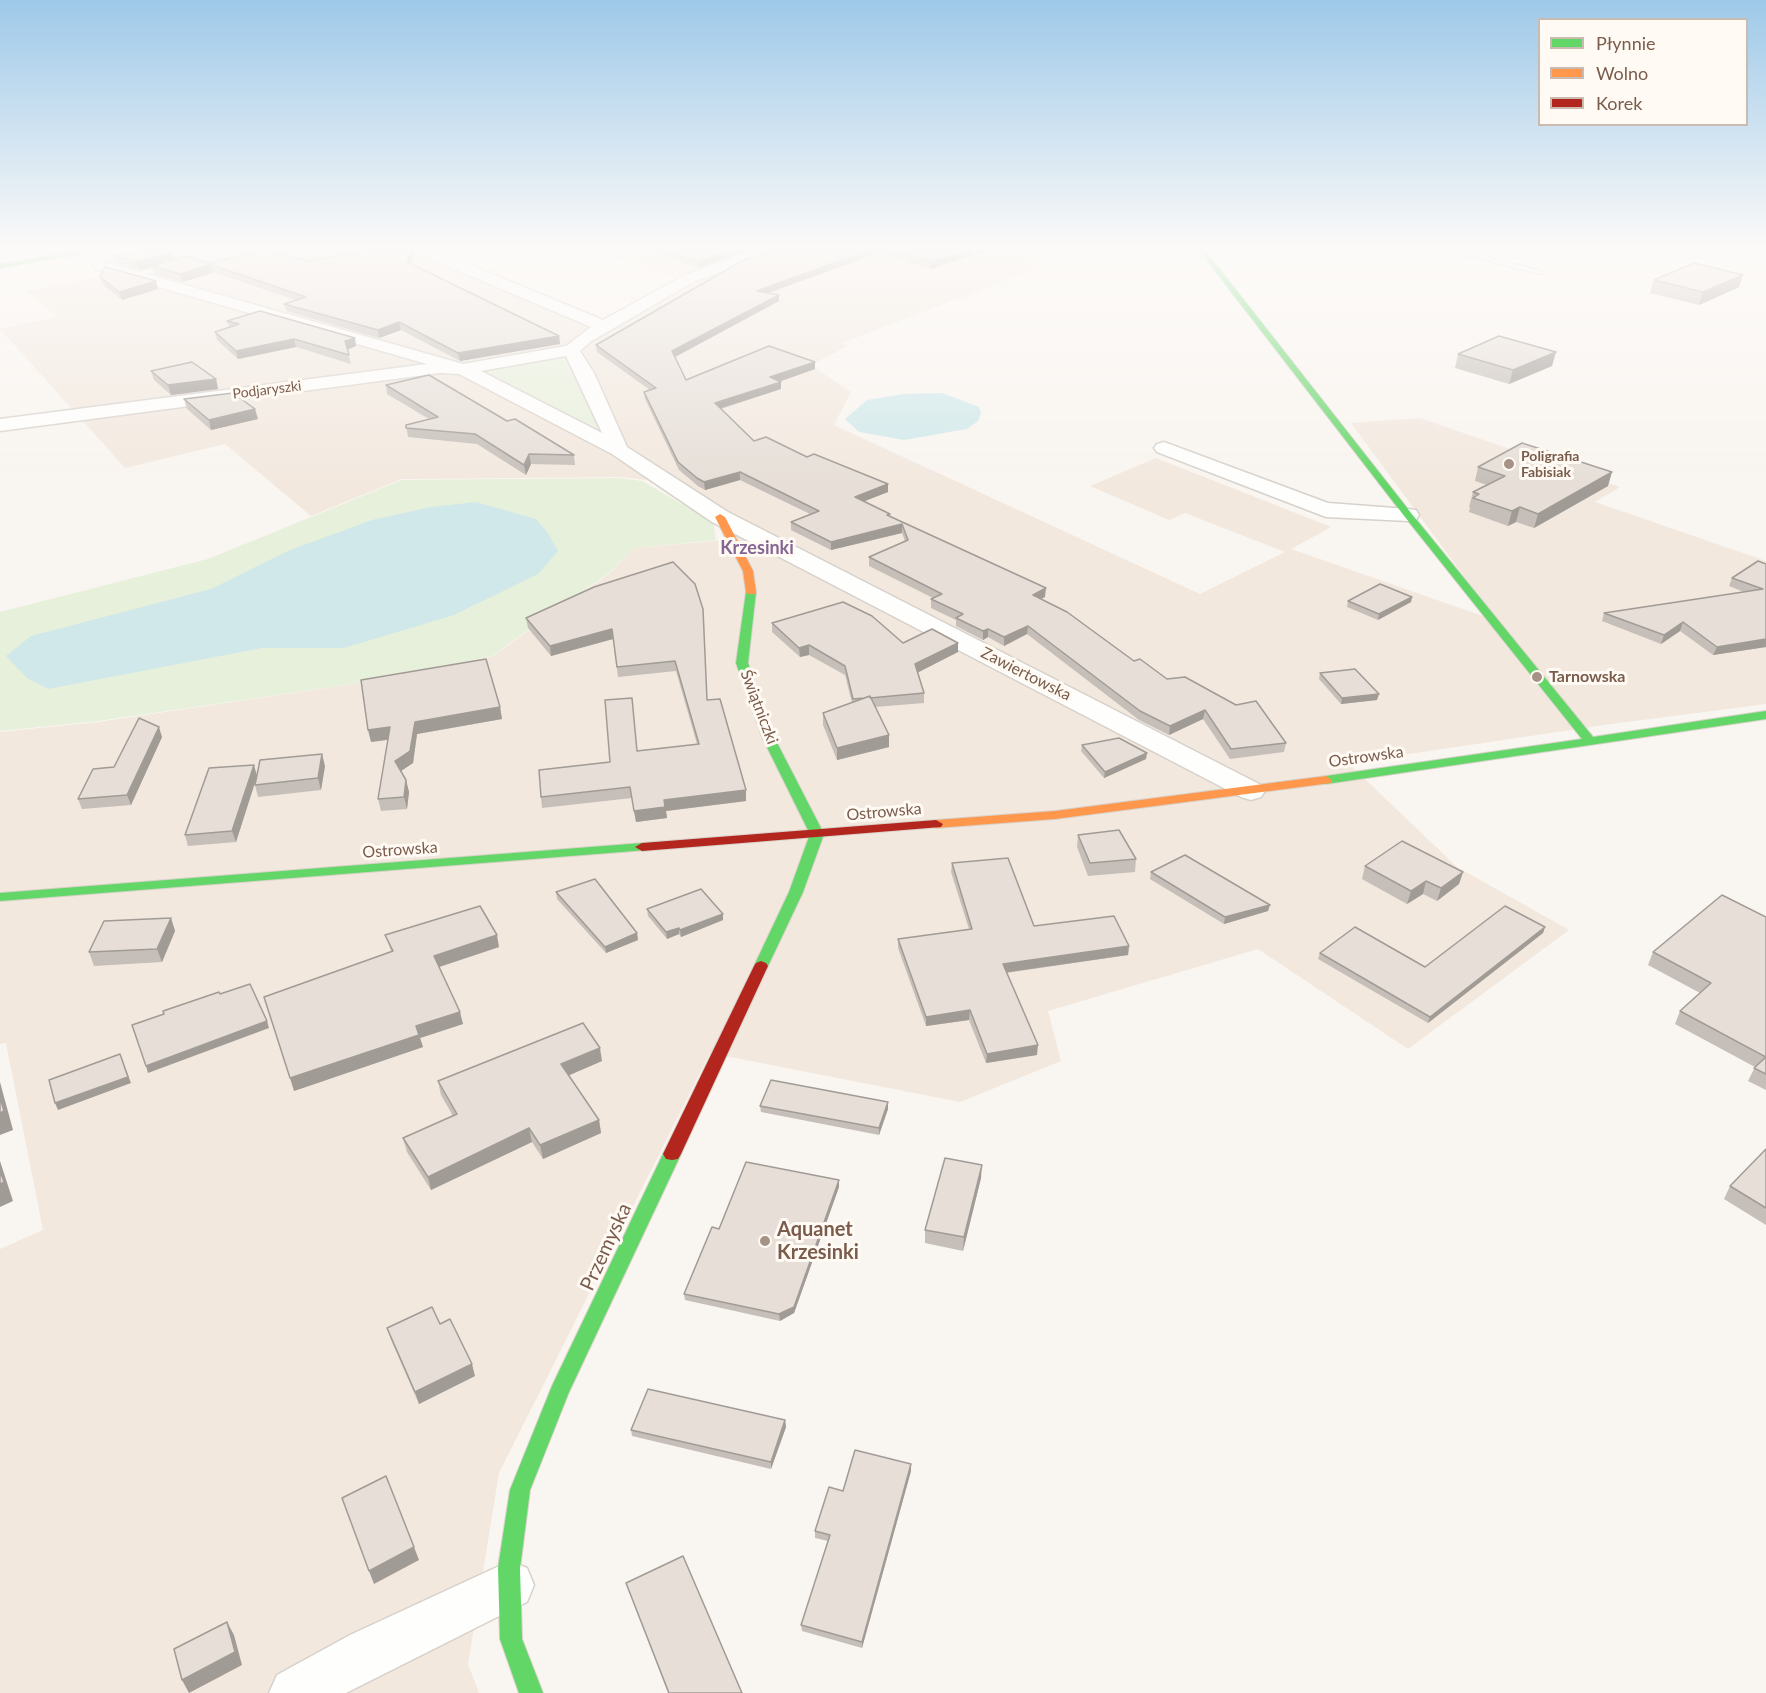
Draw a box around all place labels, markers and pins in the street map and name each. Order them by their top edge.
place label: Poligrafia Fabisiak [1521,448,1579,480]
marker: Poligrafia Fabisiak [1502,457,1516,471]
place label: Tarnowska [1549,667,1625,687]
marker: Tarnowska [1530,670,1544,684]
place label: Aquanet Krzesinki [777,1218,859,1265]
marker: Aquanet Krzesinki [758,1234,772,1248]

